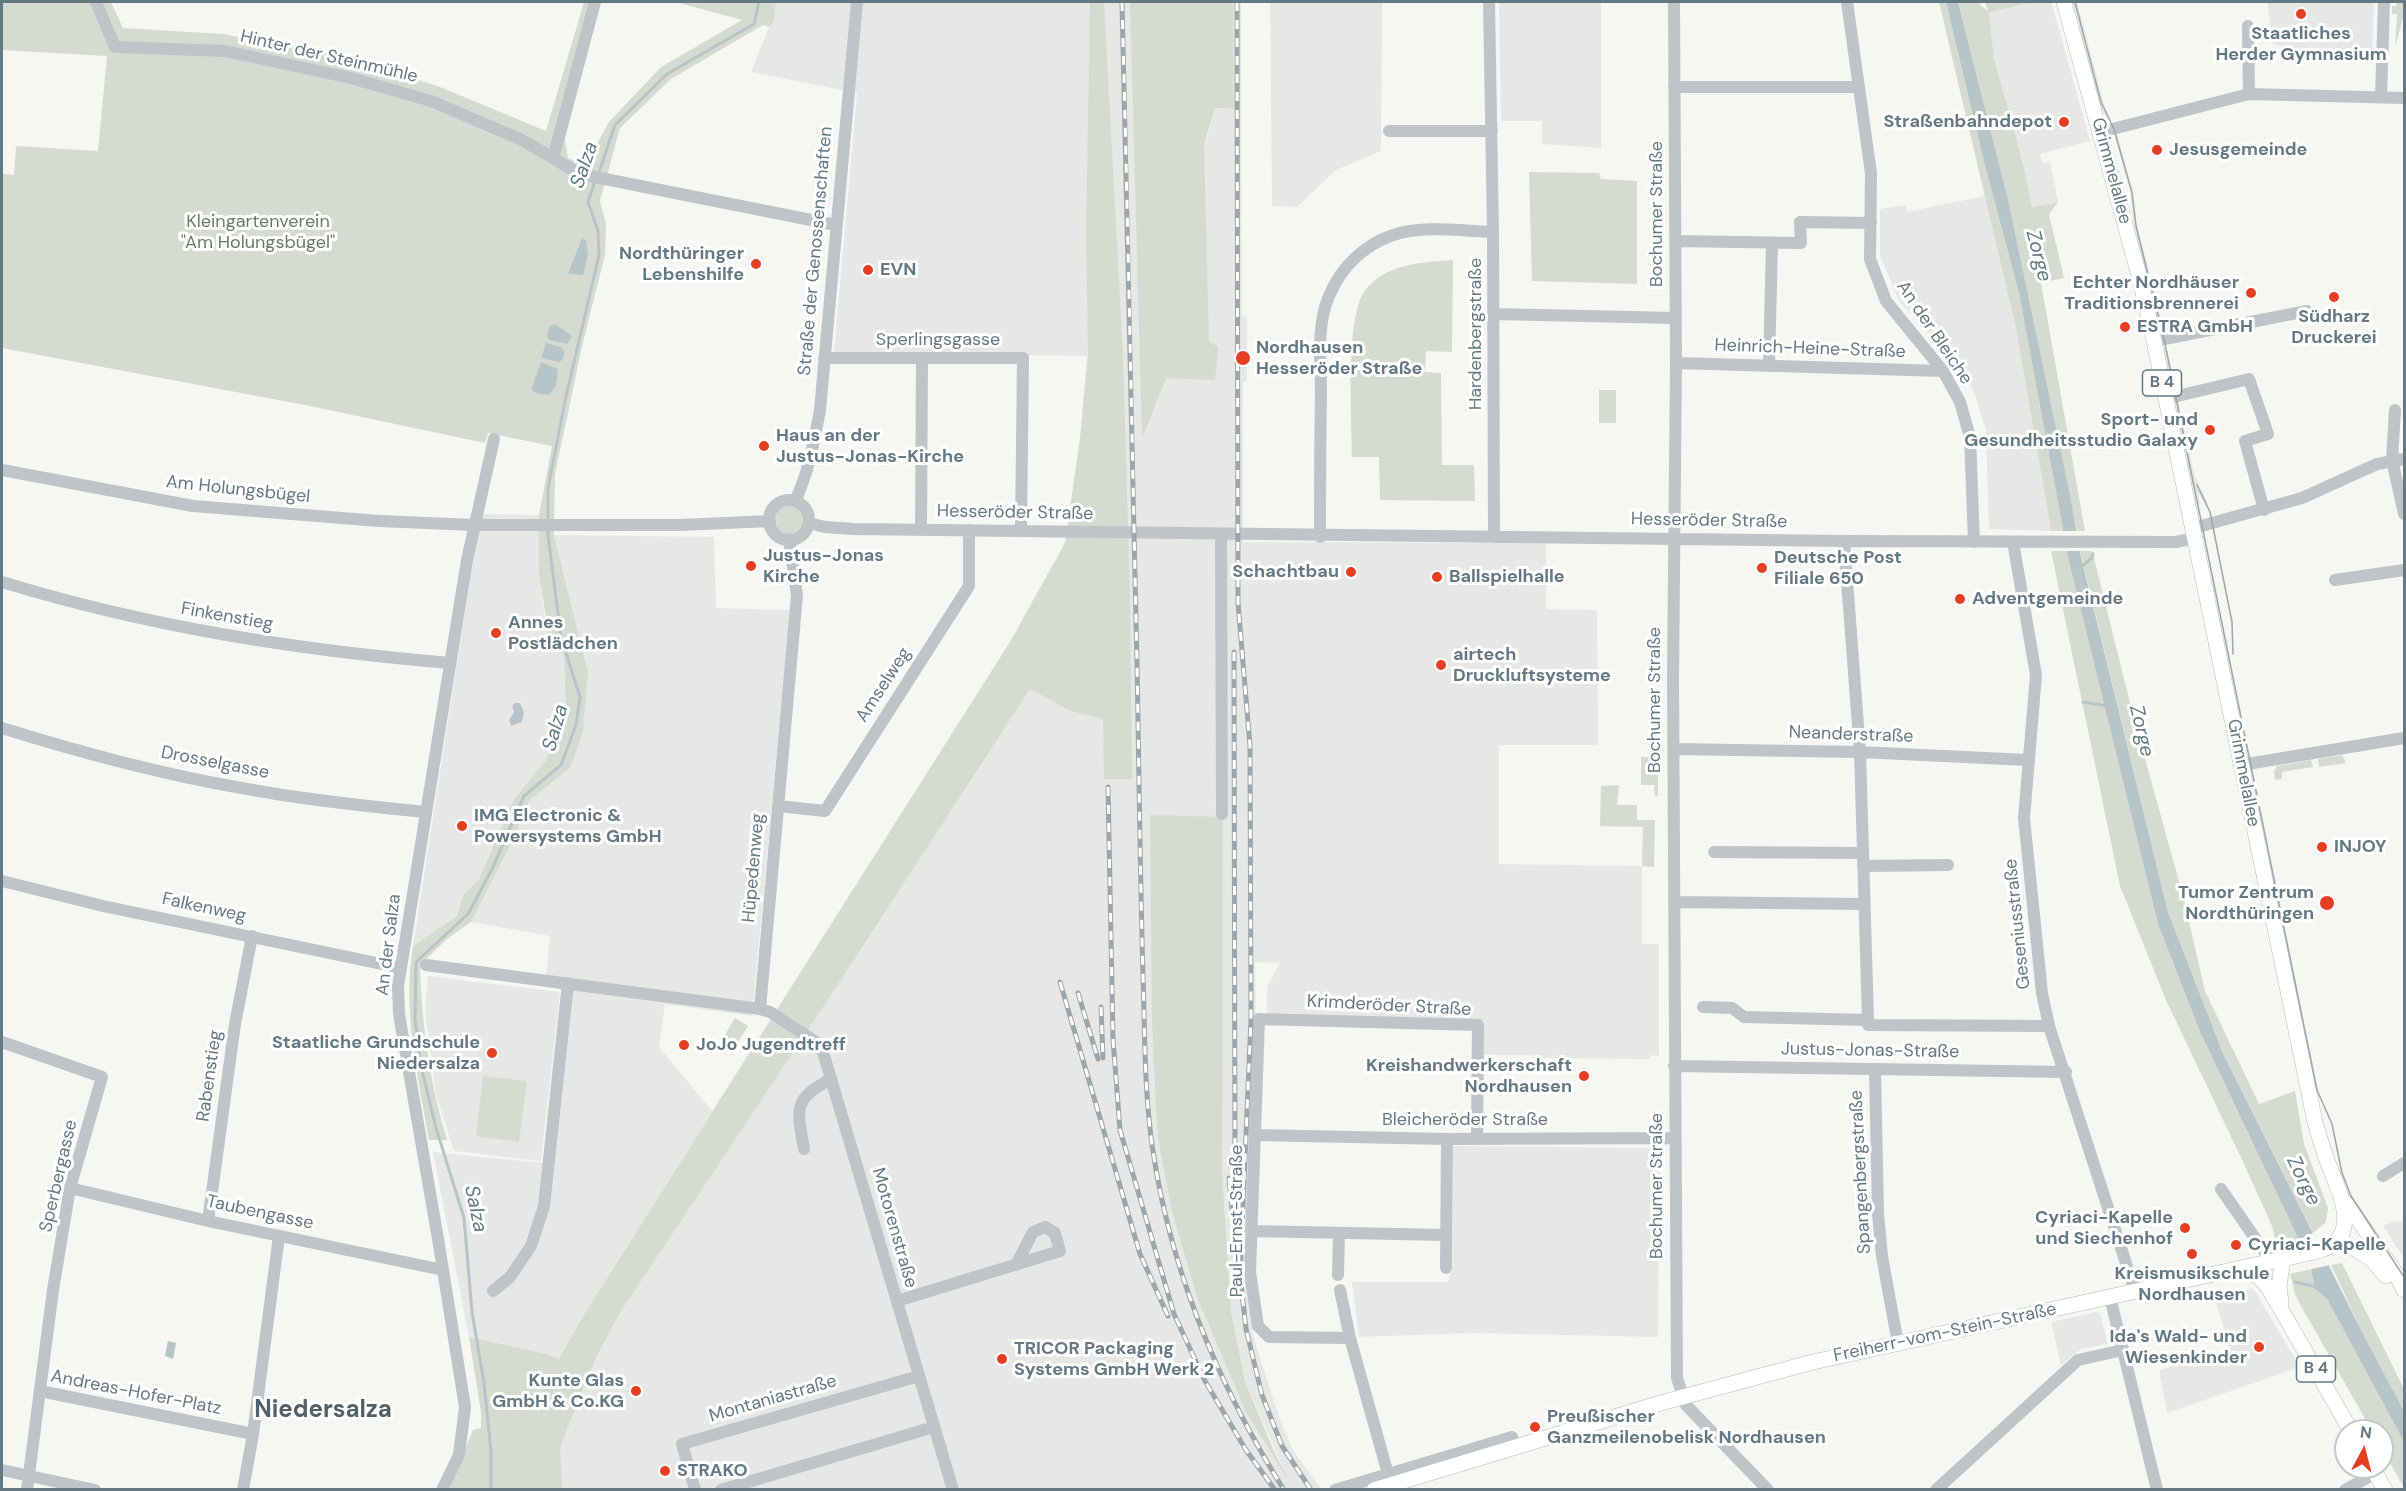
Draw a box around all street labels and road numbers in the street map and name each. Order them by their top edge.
street label: Hinter der Steinmühle [238,26,420,88]
street label: Grimmelallee [2086,115,2136,227]
street label: Straße der Genossenschaften [794,126,838,376]
street label: Bochumer Straße [1646,141,1668,287]
street label: Hardenbergstraße [1465,258,1487,410]
street label: An der Bleiche [1891,277,1977,389]
street label: Sperlingsgasse [876,329,1000,351]
street label: Heinrich-Heine-Straße [1714,335,1906,363]
road number: B 4 [2142,370,2182,396]
street label: Am Holungsbügel [165,472,311,508]
street label: Hesseröder Straße [937,501,1093,525]
street label: Hesseröder Straße [1631,509,1787,533]
street label: Finkenstieg [179,598,275,636]
street label: Bochumer Straße [1644,627,1666,773]
street label: Amselweg [852,644,916,726]
street label: Grimmelallee [2222,717,2264,829]
street label: Neanderstraße [1788,722,1914,748]
street label: Drosselgasse [159,742,271,784]
street label: Hüpedenweg [738,813,770,923]
street label: Geseniusstraße [2000,858,2036,990]
street label: Falkenweg [160,889,248,927]
street label: An der Salza [372,893,406,997]
street label: Krimderöder Straße [1306,991,1472,1021]
street label: Rabenstieg [193,1029,227,1123]
street label: Justus-Jonas-Straße [1781,1039,1959,1063]
street label: Spangenbergstraße [1846,1090,1876,1254]
street label: Bleicheröder Straße [1382,1109,1548,1131]
street label: Bochumer Straße [1646,1113,1668,1259]
street label: Sperbergasse [36,1118,82,1234]
street label: Paul-Ernst-Straße [1226,1145,1248,1297]
street label: Motorenstraße [867,1166,921,1290]
street label: Taubengasse [205,1191,315,1235]
street label: Freiherr-vom-Stein-Straße [1832,1299,2058,1367]
road number: B 4 [2296,1356,2336,1382]
street label: Andreas-Hofer-Platz [49,1366,223,1420]
street label: Montaniastraße [707,1371,839,1427]

